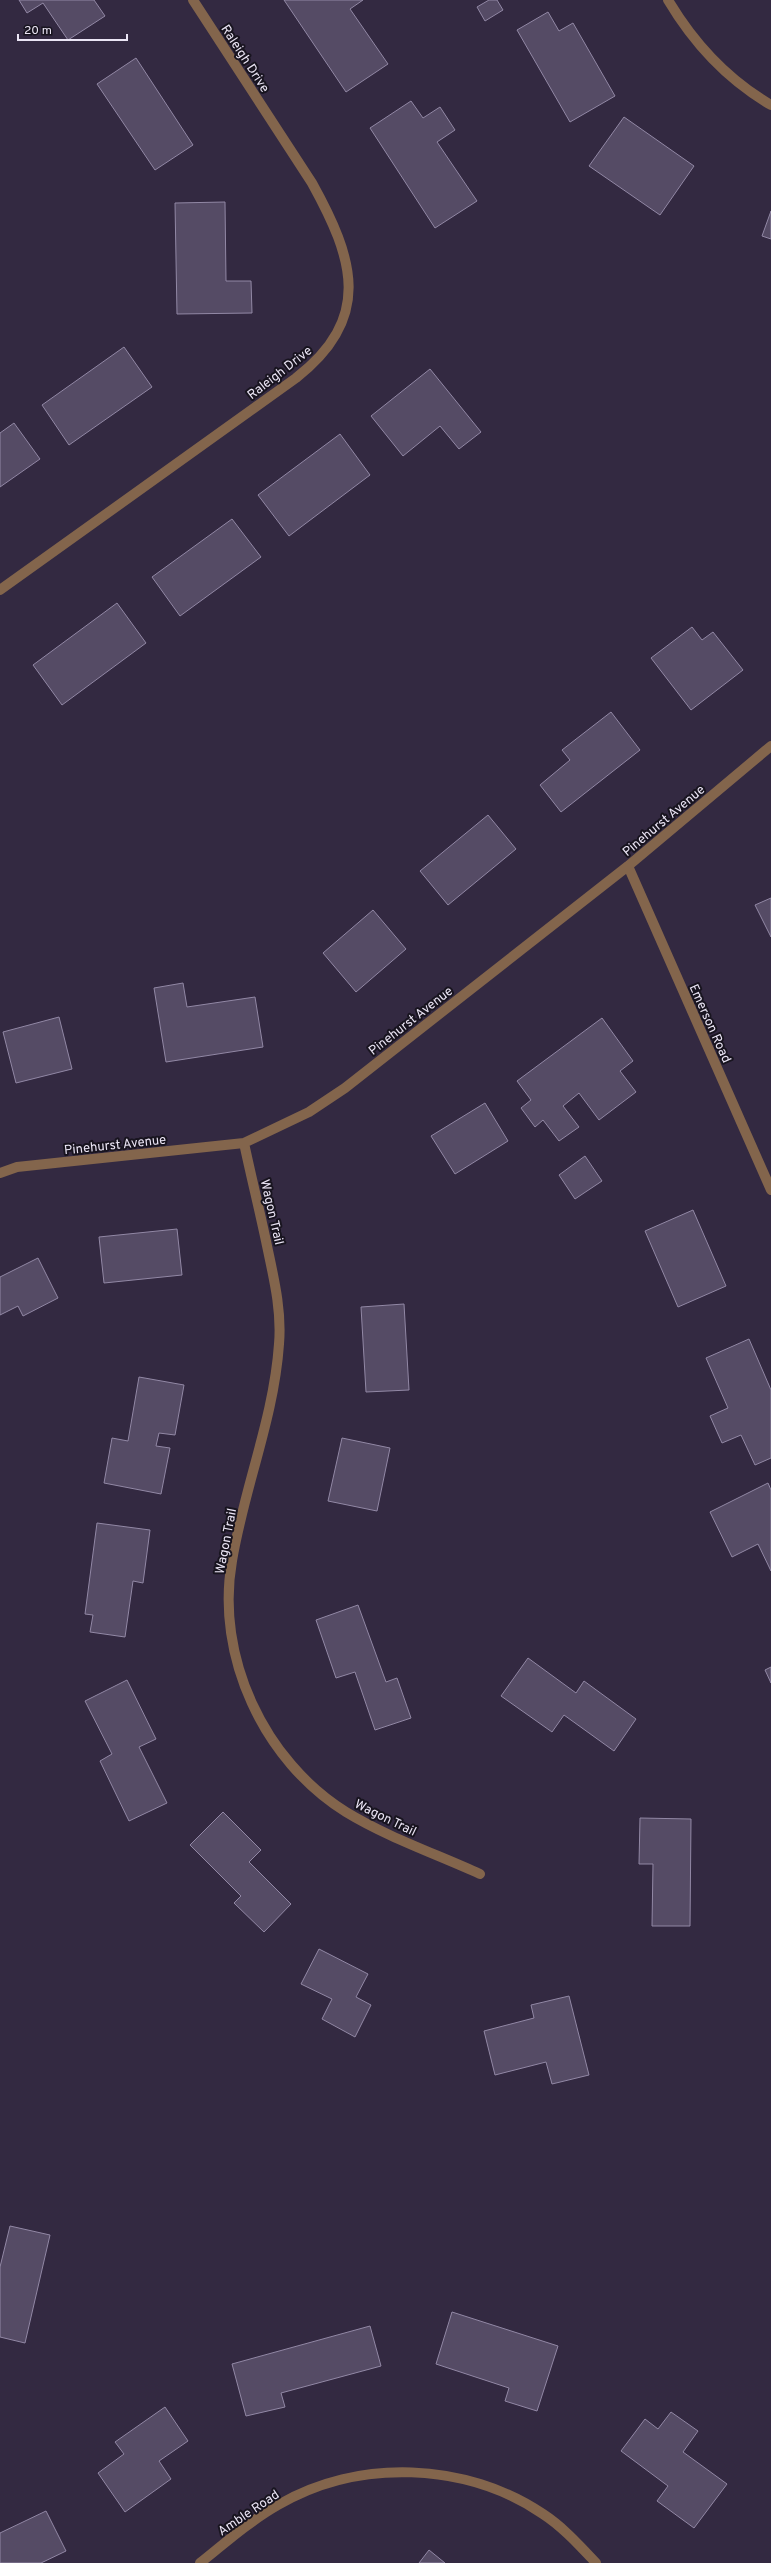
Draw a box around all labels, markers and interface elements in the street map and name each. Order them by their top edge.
scale bar [18,16,127,42]
street label: Raleigh Drive [216,22,272,96]
text: 20 m [24,23,52,39]
street label: Raleigh Drive [245,343,316,404]
street label: Pinehurst Avenue [620,782,709,861]
street label: Emerson Road [685,982,734,1066]
street label: Pinehurst Avenue [366,984,457,1059]
street label: Pinehurst Avenue [63,1133,167,1159]
street label: Wagon Trail [256,1178,286,1247]
street label: Wagon Trail [213,1507,241,1576]
street label: Wagon Trail [352,1797,419,1841]
street label: Amble Road [215,2487,283,2540]

